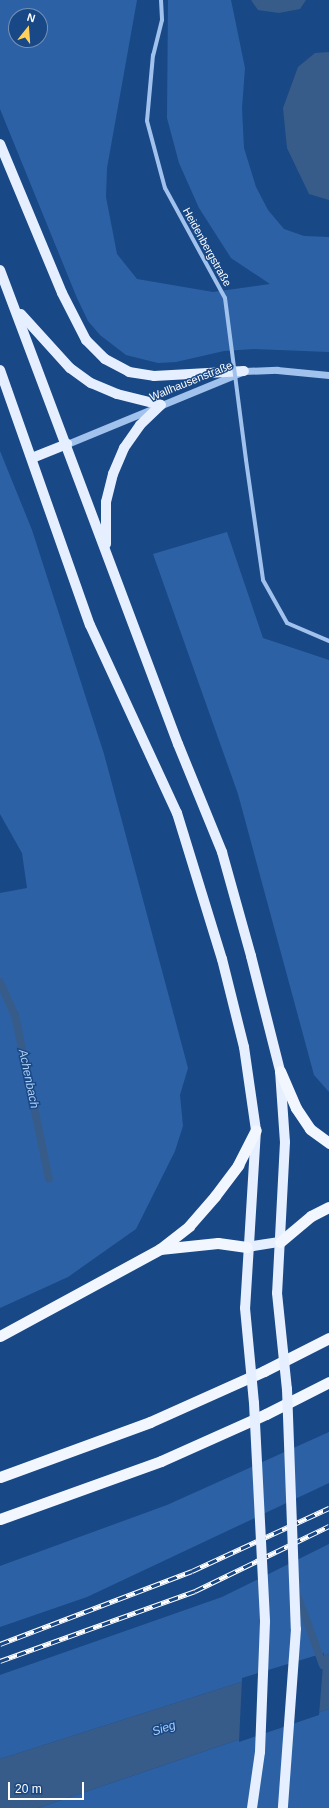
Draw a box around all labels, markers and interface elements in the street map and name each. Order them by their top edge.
north arrow [8,8,48,48]
text: N [26,11,37,24]
street label: Heidenbergstraße [180,205,234,289]
street label: Wallhausenstraße [148,358,234,404]
water label: Achenbach [15,1048,41,1110]
water label: Sieg [150,1718,178,1740]
scale bar [10,1774,86,1800]
text: 20 m [15,1782,42,1796]

